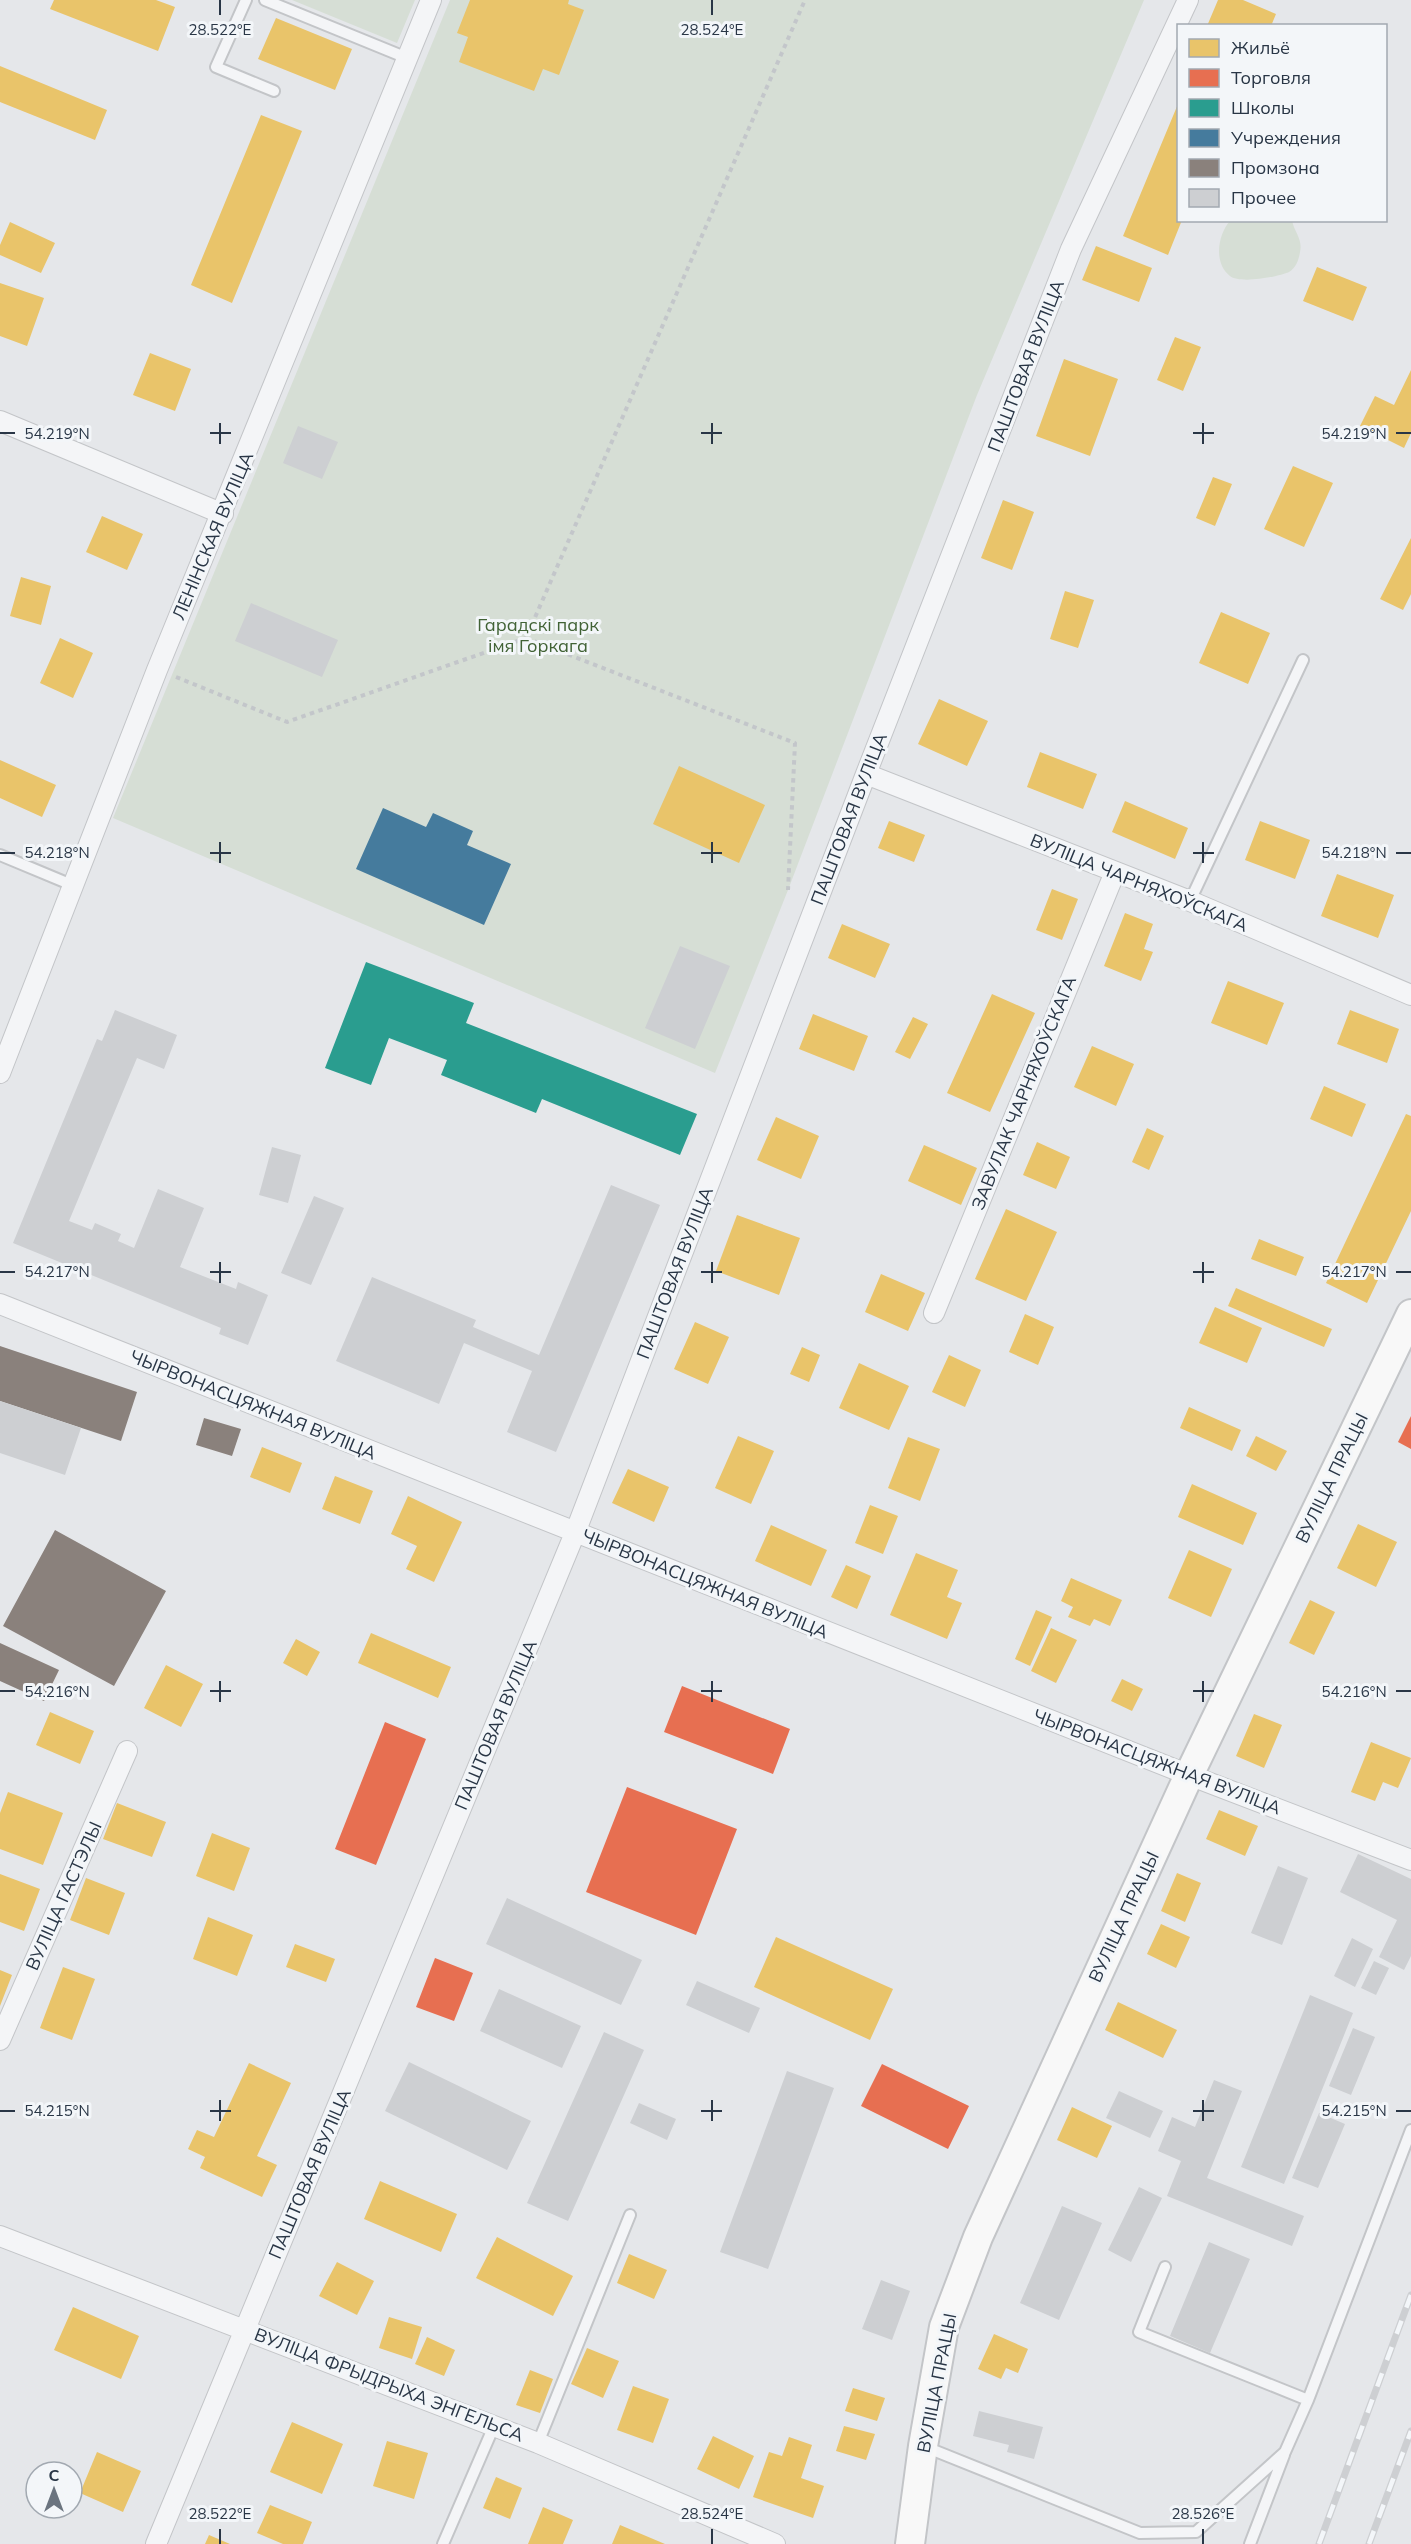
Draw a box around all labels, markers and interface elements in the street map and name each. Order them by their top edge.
text: 28.522°E [189,20,252,39]
text: 28.524°E [681,20,744,39]
legend [1177,24,1387,222]
text: Жильё [1231,36,1290,59]
text: Торговля [1231,66,1311,89]
text: Школы [1231,96,1294,119]
text: Учреждения [1230,126,1341,149]
text: Промзона [1231,156,1320,179]
text: Прочее [1231,186,1296,209]
street label: ПАШТОВАЯ ВУЛІЦА [982,276,1069,455]
text: 54.219°N [24,424,90,443]
text: 54.219°N [1321,424,1387,443]
street label: ЛЕНІНСКАЯ ВУЛІЦА [167,448,258,623]
park label: Гарадскі парк імя Горкага [477,613,599,657]
street label: ПАШТОВАЯ ВУЛІЦА [805,729,892,908]
street label: ВУЛІЦА ЧАРНЯХОЎСКАГА [1027,828,1251,937]
text: 54.218°N [24,843,90,862]
text: 54.218°N [1321,843,1387,862]
street label: ЗАВУЛАК ЧАРНЯХОЎСКАГА [966,972,1081,1213]
street label: ПАШТОВАЯ ВУЛІЦА [631,1183,718,1362]
text: 54.217°N [24,1262,90,1281]
text: 54.217°N [1321,1262,1387,1281]
street label: ЧЫРВОНАСЦЯЖНАЯ ВУЛІЦА [127,1345,380,1465]
street label: ВУЛІЦА ПРАЦЫ [1290,1409,1373,1547]
street label: ЧЫРВОНАСЦЯЖНАЯ ВУЛІЦА [579,1524,832,1644]
street label: ПАШТОВАЯ ВУЛІЦА [449,1636,542,1813]
text: 54.216°N [24,1682,90,1701]
text: 54.216°N [1321,1682,1387,1701]
street label: ЧЫРВОНАСЦЯЖНАЯ ВУЛІЦА [1030,1704,1284,1819]
street label: ВУЛІЦА ГАСТЭЛЫ [20,1818,107,1974]
street label: ВУЛІЦА ПРАЦЫ [1083,1848,1164,1986]
street label: ПАШТОВАЯ ВУЛІЦА [263,2085,356,2262]
text: 54.215°N [24,2101,90,2120]
text: 54.215°N [1321,2101,1387,2120]
street label: ВУЛІЦА ПРАЦЫ [912,2311,961,2455]
street label: ВУЛІЦА ФРЫДРЫХА ЭНГЕЛЬСА [251,2322,527,2447]
north arrow [24,2460,84,2520]
text: С [49,2465,60,2485]
text: 28.522°E [189,2504,252,2523]
text: 28.524°E [681,2504,744,2523]
text: 28.526°E [1172,2504,1235,2523]

